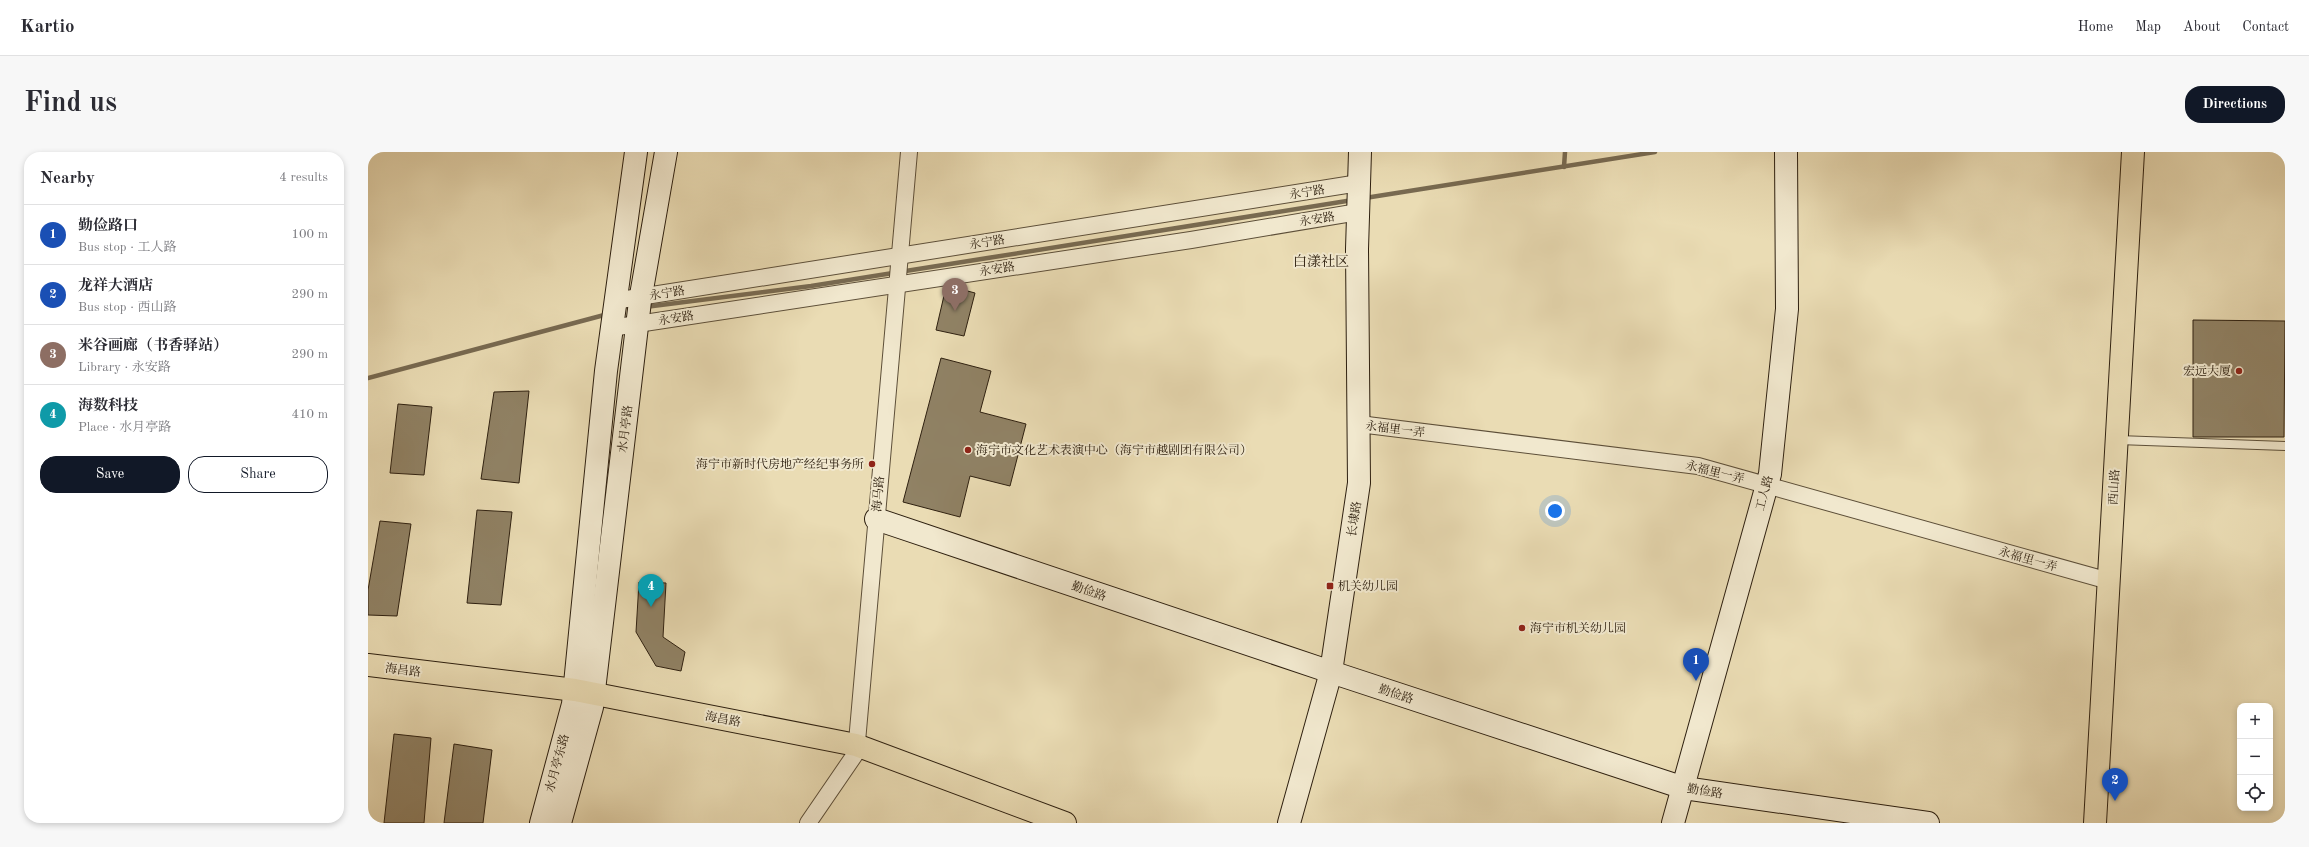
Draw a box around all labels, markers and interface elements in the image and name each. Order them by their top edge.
text: Kartio [20,18,75,37]
text: Home [2078,20,2113,34]
text: Map [2135,20,2161,34]
text: About [2183,20,2220,34]
text: Contact [2242,20,2289,34]
button: Directions [2185,86,2285,123]
text: Find us [24,90,117,118]
text: Nearby [40,170,95,187]
text: 4 results [279,171,328,184]
street label: 永宁路 [1288,182,1326,202]
street label: 永安路 [1298,209,1336,229]
text: 勤俭路口 [78,219,138,234]
text: 1 [49,228,57,241]
text: 100 m [291,228,328,241]
street label: 永宁路 [968,232,1006,252]
text: Bus stop · 工人路 [78,241,177,254]
district label: 白漾社区 [1293,254,1349,269]
street label: 永安路 [978,259,1016,279]
pin: 3 [942,278,968,311]
text: 龙祥大酒店 [78,279,153,294]
street label: 永宁路 [648,283,686,303]
text: 2 [49,288,57,301]
text: 290 m [291,288,328,301]
text: Bus stop · 西山路 [78,301,177,314]
street label: 永安路 [657,308,695,328]
text: 米谷画廊（书香驿站） [78,339,228,354]
text: 3 [49,348,57,361]
text: 290 m [291,348,328,361]
text: Library · 永安路 [78,361,171,374]
place label: 宏远大厦 [2183,364,2231,378]
marker: 宏远大厦 [2234,366,2244,376]
text: 海数科技 [78,399,138,414]
street label: 水月亭路 [615,404,635,454]
text: 4 [49,408,57,421]
text: 410 m [291,408,328,421]
street label: 永福里一弄 [1364,418,1426,440]
text: Place · 水月亭路 [78,421,171,434]
place label: 海宁市文化艺术表演中心（海宁市越剧团有限公司） [976,443,1252,457]
marker: 海宁市文化艺术表演中心（海宁市越剧团有限公司） [963,445,973,455]
button: Save [40,456,180,493]
button: Share [188,456,328,493]
place label: 海宁市新时代房地产经纪事务所 [696,457,864,471]
street label: 永福里一弄 [1684,458,1746,486]
marker: 海宁市新时代房地产经纪事务所 [867,459,877,469]
street label: 西山路 [2106,469,2122,505]
street label: 工人路 [1753,474,1775,512]
street label: 海马路 [869,475,887,513]
street label: 长埭路 [1344,500,1364,538]
your location [1545,501,1565,521]
street label: 永福里一弄 [1997,544,2059,574]
pin: 4 [638,574,664,607]
street label: 勤俭路 [1070,579,1108,603]
place label: 机关幼儿园 [1338,579,1398,593]
marker: 机关幼儿园 [1325,581,1335,591]
place label: 海宁市机关幼儿园 [1530,621,1626,635]
marker: 海宁市机关幼儿园 [1517,623,1527,633]
pin: 1 [1683,648,1709,681]
street label: 海昌路 [384,661,422,679]
street label: 勤俭路 [1377,682,1415,706]
map controls [2237,703,2273,811]
button: + [2237,703,2273,739]
street label: 海昌路 [704,709,742,729]
street label: 水月亭东路 [542,732,572,794]
button: − [2237,739,2273,775]
pin: 2 [2102,768,2128,801]
button: locate [2237,775,2273,811]
street label: 勤俭路 [1686,781,1724,801]

